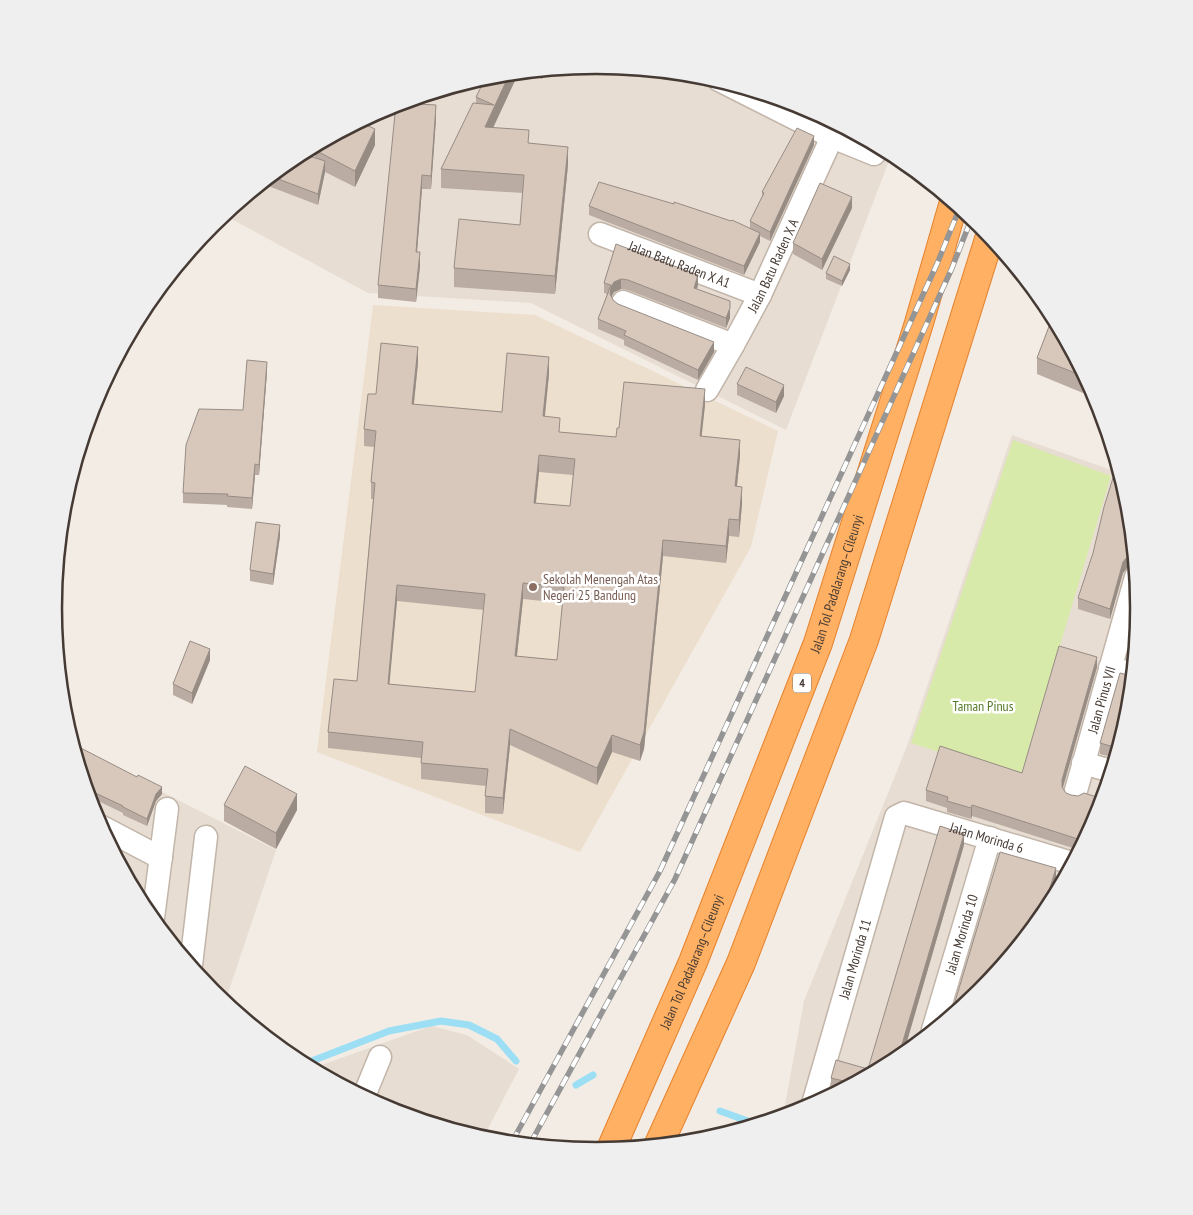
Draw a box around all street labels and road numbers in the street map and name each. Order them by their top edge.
street label: Jalan Batu Raden X A [743,216,803,316]
street label: Jalan Batu Raden X A1 [625,236,733,292]
street label: Jalan Tol Padalarang–Cileunyi [806,512,867,656]
street label: Jalan Pinus VII [1083,664,1120,736]
road number: 4 [793,674,811,692]
street label: Jalan Morinda 6 [947,818,1026,857]
street label: Jalan Tol Padalarang–Cileunyi [655,892,728,1033]
street label: Jalan Morinda 10 [941,892,982,977]
street label: Jalan Morinda 11 [835,917,875,1002]

